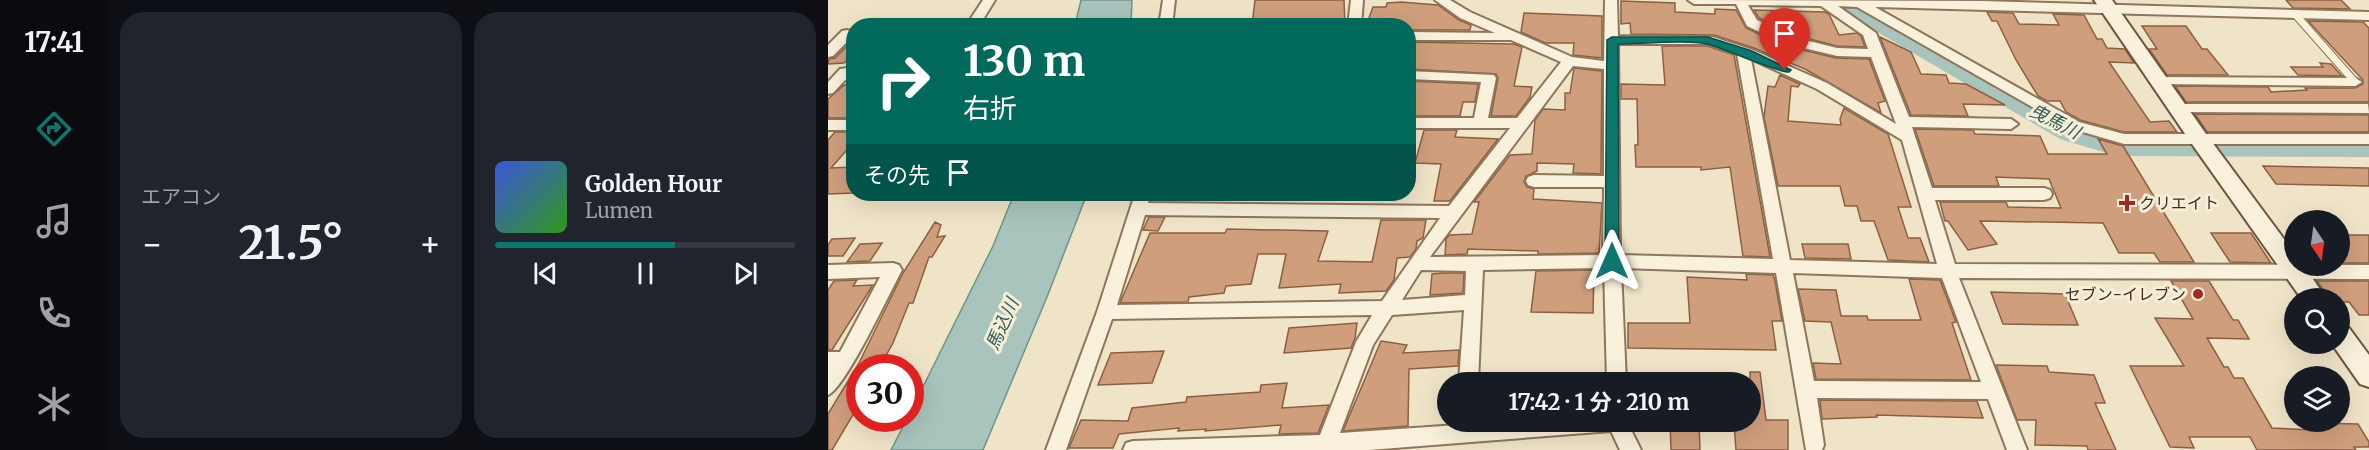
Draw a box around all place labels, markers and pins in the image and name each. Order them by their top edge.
pin [1759,8,1810,70]
place label: クリエイト [2139,193,2219,213]
marker: クリエイト [2120,196,2134,210]
place label: セブン-イレブン [2065,284,2186,304]
marker: セブン-イレブン [2191,287,2205,301]

